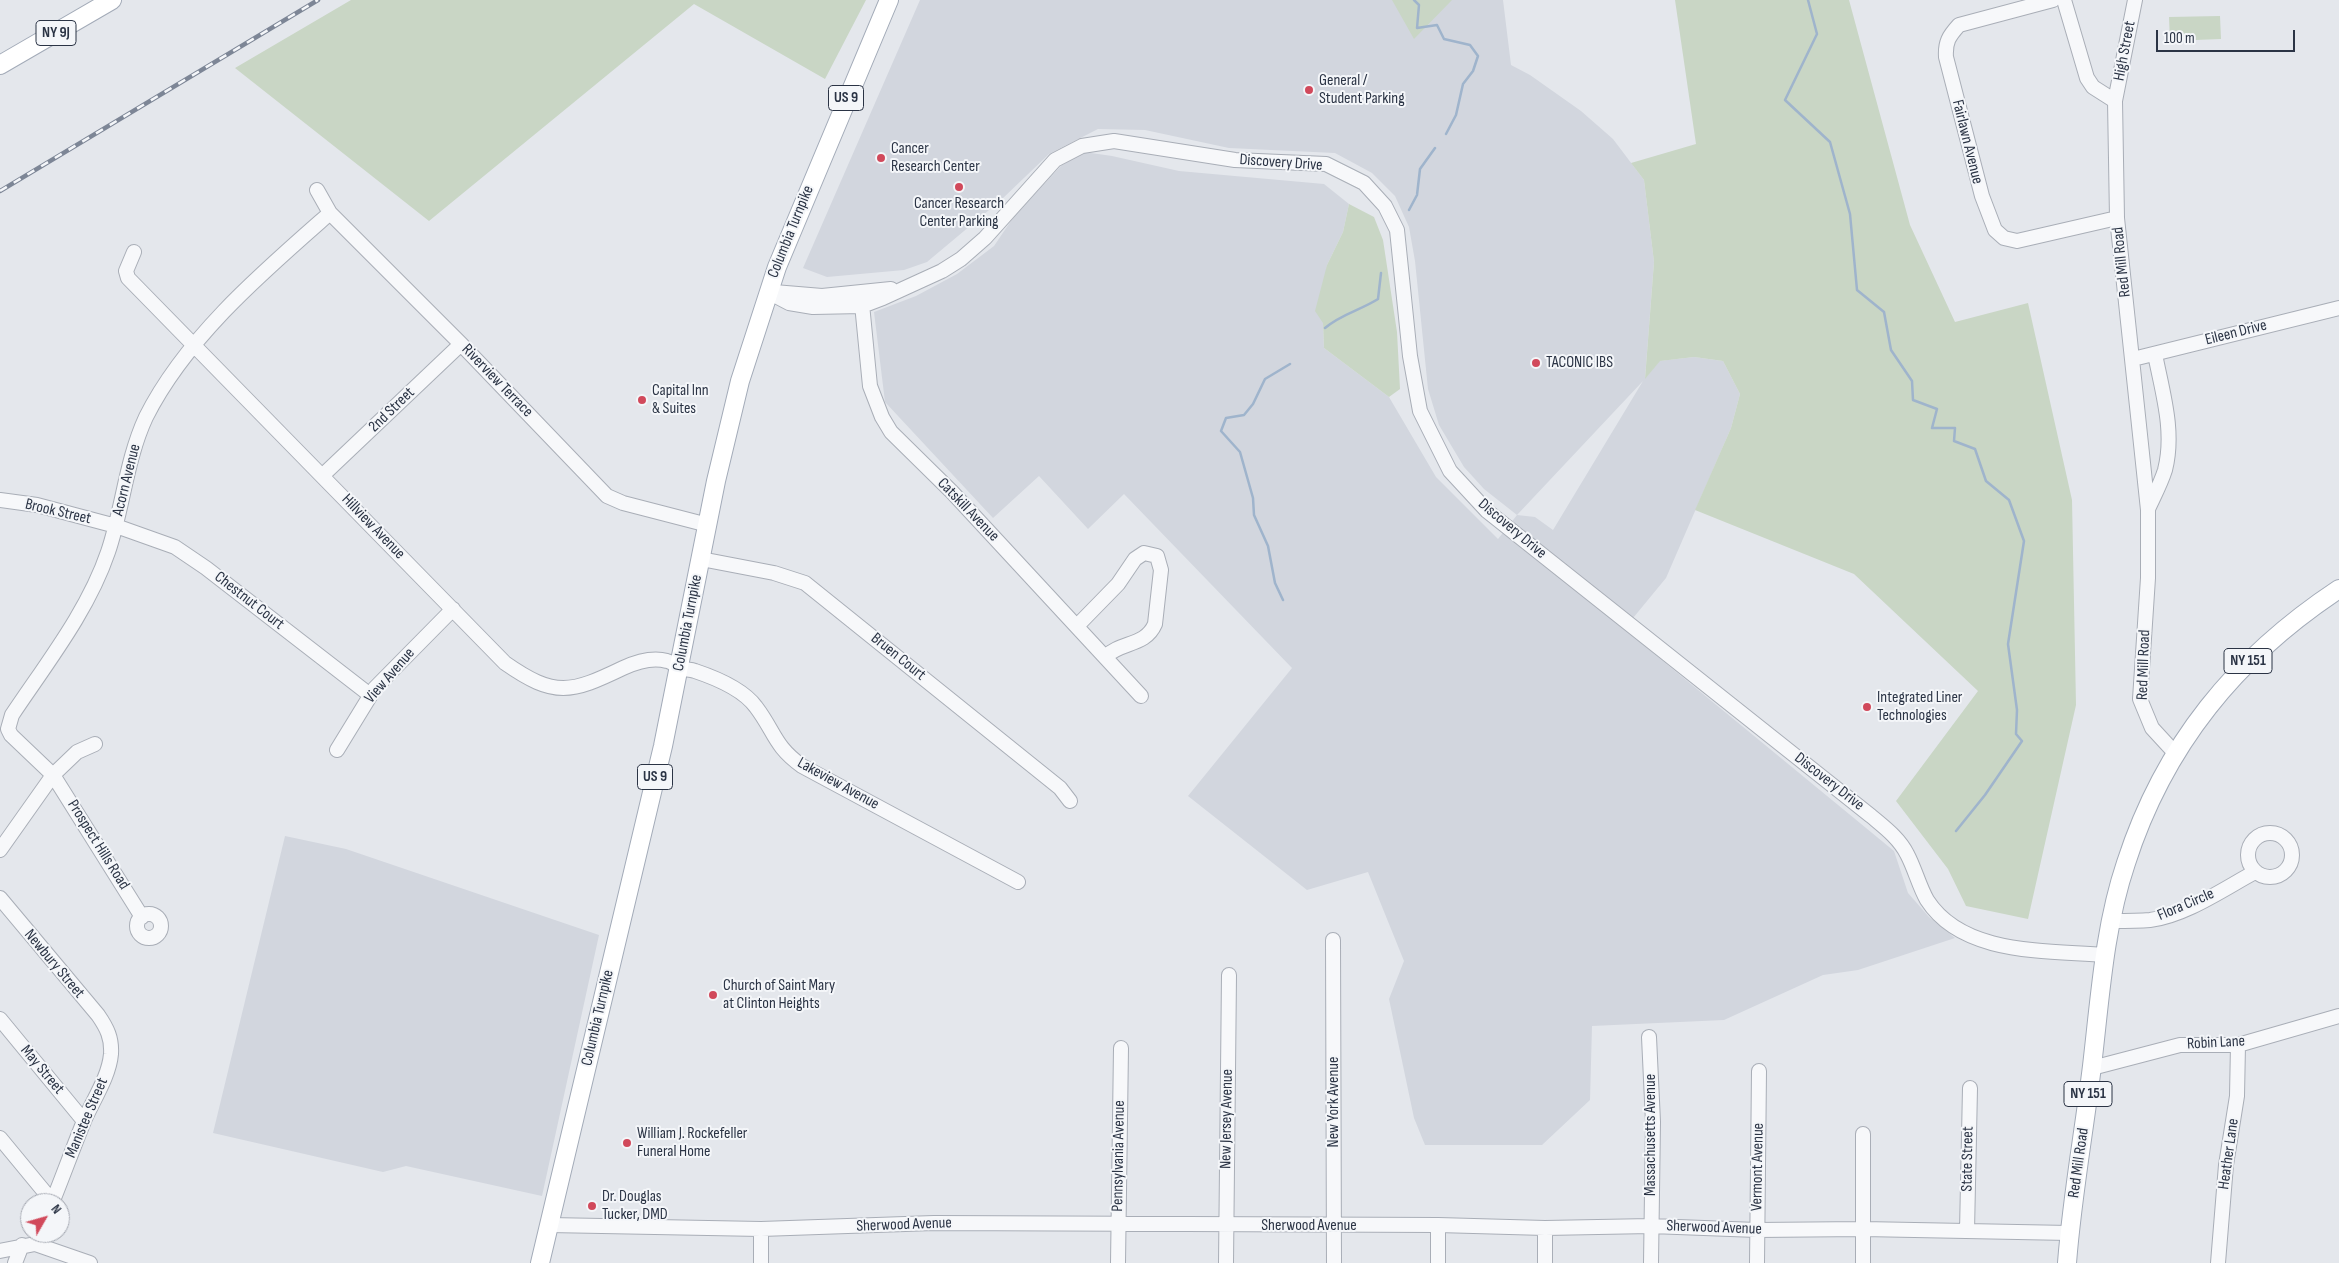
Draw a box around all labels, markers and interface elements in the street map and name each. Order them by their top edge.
street label: High Street [2110,19,2140,83]
road number: NY 9J [36,20,76,46]
scale bar [2159,20,2298,52]
text: 100 m [2164,29,2195,48]
place label: General / Student Parking [1319,71,1405,109]
marker: General / Student Parking [1303,84,1315,96]
road number: US 9 [828,86,864,110]
street label: Fairlawn Avenue [1947,98,1987,186]
place label: Cancer Research Center [891,139,980,177]
street label: Discovery Drive [1239,151,1323,175]
marker: Cancer Research Center [875,152,887,164]
marker: Cancer Research Center Parking [953,181,965,193]
street label: Columbia Turnpike [764,183,818,281]
place label: Cancer Research Center Parking [914,194,1004,232]
street label: Red Mill Road [2109,226,2135,298]
street label: Eileen Drive [2203,316,2269,350]
street label: Riverview Terrace [457,340,537,422]
place label: TACONIC IBS [1546,353,1613,373]
marker: TACONIC IBS [1530,357,1542,369]
place label: Capital Inn & Suites [652,381,709,419]
street label: 2nd Street [365,384,419,436]
marker: Capital Inn & Suites [636,394,648,406]
street label: Acorn Avenue [109,442,145,518]
street label: Catskill Avenue [933,474,1003,546]
street label: Hillview Avenue [337,490,409,564]
street label: Brook Street [23,495,93,529]
street label: Discovery Drive [1474,495,1550,563]
street label: Chestnut Court [210,568,288,634]
street label: Columbia Turnpike [669,573,707,673]
street label: Bruen Court [867,629,929,685]
street label: Red Mill Road [2133,629,2155,701]
street label: View Avenue [361,644,419,708]
road number: NY 151 [2224,648,2272,674]
place label: Integrated Liner Technologies [1877,688,1962,726]
marker: Integrated Liner Technologies [1861,701,1873,713]
street label: Discovery Drive [1790,749,1868,815]
street label: Lakeview Avenue [794,754,882,814]
road number: US 9 [638,764,672,790]
street label: Prospect Hills Road [63,797,133,893]
street label: Flora Circle [2155,885,2217,925]
street label: Newbury Street [20,926,88,1002]
street label: Columbia Turnpike [578,968,618,1068]
place label: Church of Saint Mary at Clinton Heights [723,976,835,1014]
marker: Church of Saint Mary at Clinton Heights [707,989,719,1001]
street label: Robin Lane [2186,1032,2246,1054]
street label: May Street [16,1042,68,1098]
street label: New York Avenue [1324,1057,1344,1147]
street label: New Jersey Avenue [1217,1069,1237,1169]
street label: Massachusetts Avenue [1641,1074,1661,1196]
street label: Manistee Street [62,1075,112,1161]
road number: NY 151 [2064,1082,2112,1106]
street label: Pennsylvania Avenue [1108,1100,1130,1212]
street label: Heather Lane [2215,1117,2243,1191]
street label: Vermont Avenue [1748,1123,1768,1211]
place label: William J. Rockefeller Funeral Home [637,1124,747,1162]
street label: State Street [1958,1126,1978,1192]
street label: Red Mill Road [2065,1127,2093,1199]
marker: William J. Rockefeller Funeral Home [621,1137,633,1149]
place label: Dr. Douglas Tucker, DMD [602,1187,668,1225]
north arrow [20,1193,70,1243]
marker: Dr. Douglas Tucker, DMD [586,1200,598,1212]
text: N [47,1201,65,1217]
street label: Sherwood Avenue [856,1214,952,1236]
street label: Sherwood Avenue [1261,1216,1357,1236]
street label: Sherwood Avenue [1666,1217,1762,1239]

